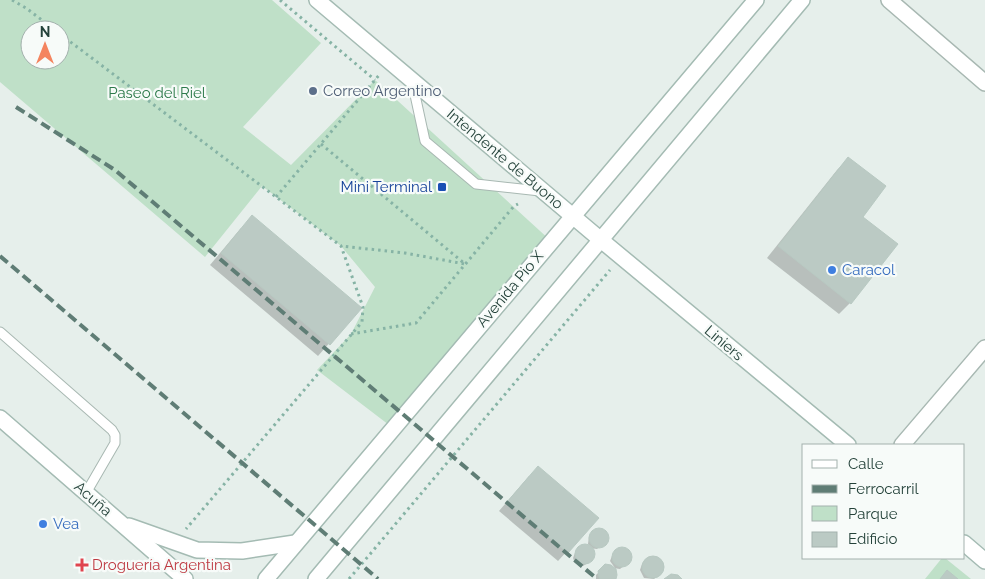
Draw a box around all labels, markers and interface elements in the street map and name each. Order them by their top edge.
north arrow [20,20,70,70]
text: N [40,24,50,40]
place label: Correo Argentino [323,82,442,100]
park label: Paseo del Riel [108,84,207,102]
marker: Correo Argentino [307,85,319,97]
street label: Intendente de Buono [443,105,567,213]
place label: Mini Terminal [341,178,433,196]
marker: Mini Terminal [436,181,448,193]
street label: Avenida Pio X [473,247,547,331]
place label: Caracol [842,261,896,279]
marker: Caracol [826,264,838,276]
street label: Liniers [701,322,747,364]
legend [802,444,965,559]
text: Calle [848,455,884,473]
street label: Acuña [70,478,116,520]
text: Ferrocarril [848,480,920,498]
text: Parque [848,505,898,523]
place label: Vea [53,515,79,533]
marker: Vea [37,518,49,530]
text: Edificio [848,530,898,548]
place label: Droguería Argentina [92,556,231,574]
marker: Droguería Argentina [76,559,88,571]

